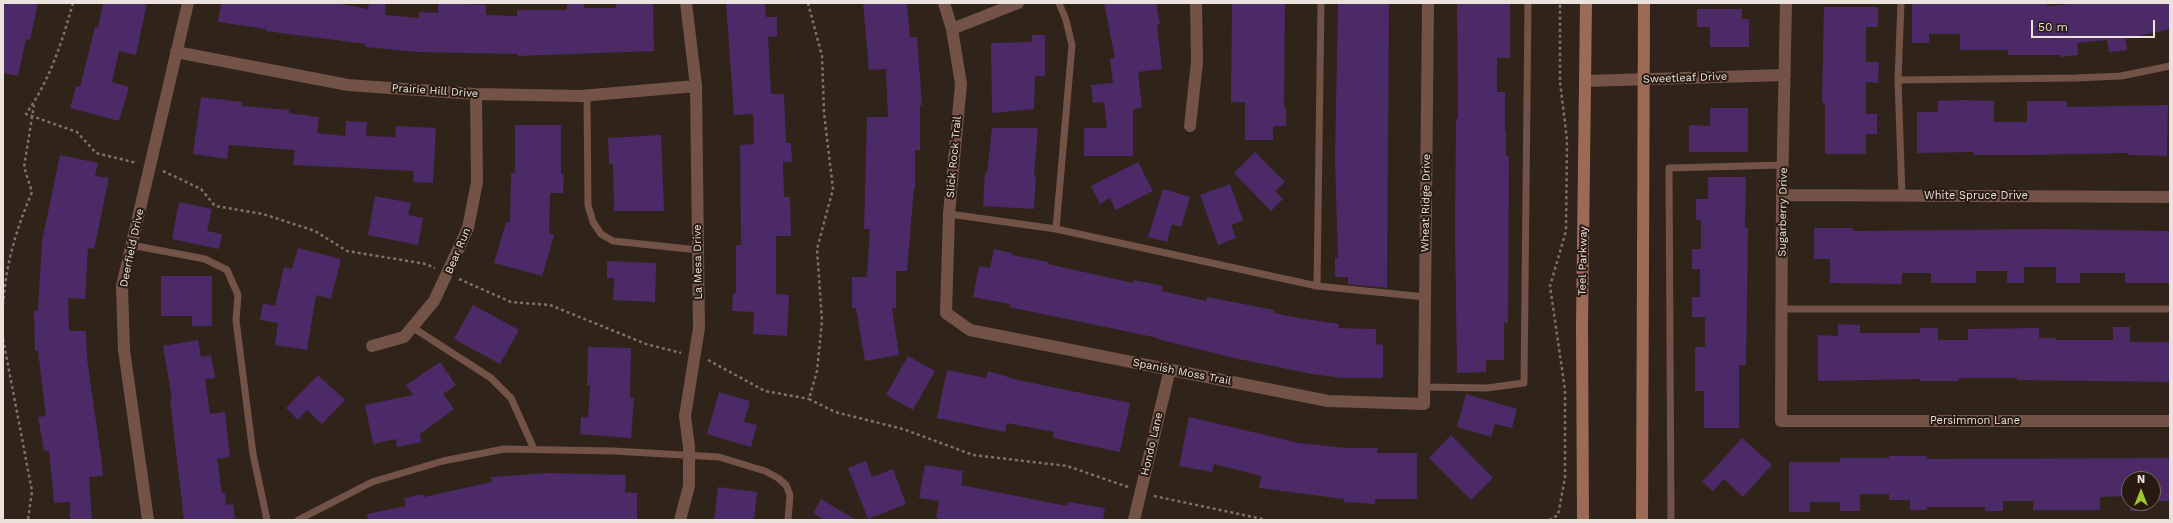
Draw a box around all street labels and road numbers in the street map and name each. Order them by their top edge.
street label: Sweetleaf Drive [1643,70,1727,86]
street label: Prairie Hill Drive [391,81,479,101]
street label: Slick Rock Trail [944,116,964,198]
street label: Wheat Ridge Drive [1419,154,1433,252]
street label: Sugarberry Drive [1776,167,1790,257]
street label: White Spruce Drive [1924,189,2028,203]
street label: Deerfield Drive [117,207,147,289]
street label: La Mesa Drive [691,224,705,300]
street label: Bear Run [442,226,474,276]
street label: Teel Parkway [1576,226,1590,296]
street label: Spanish Moss Trail [1132,356,1232,388]
street label: Hondo Lane [1138,411,1166,477]
street label: Persimmon Lane [1930,414,2020,428]

